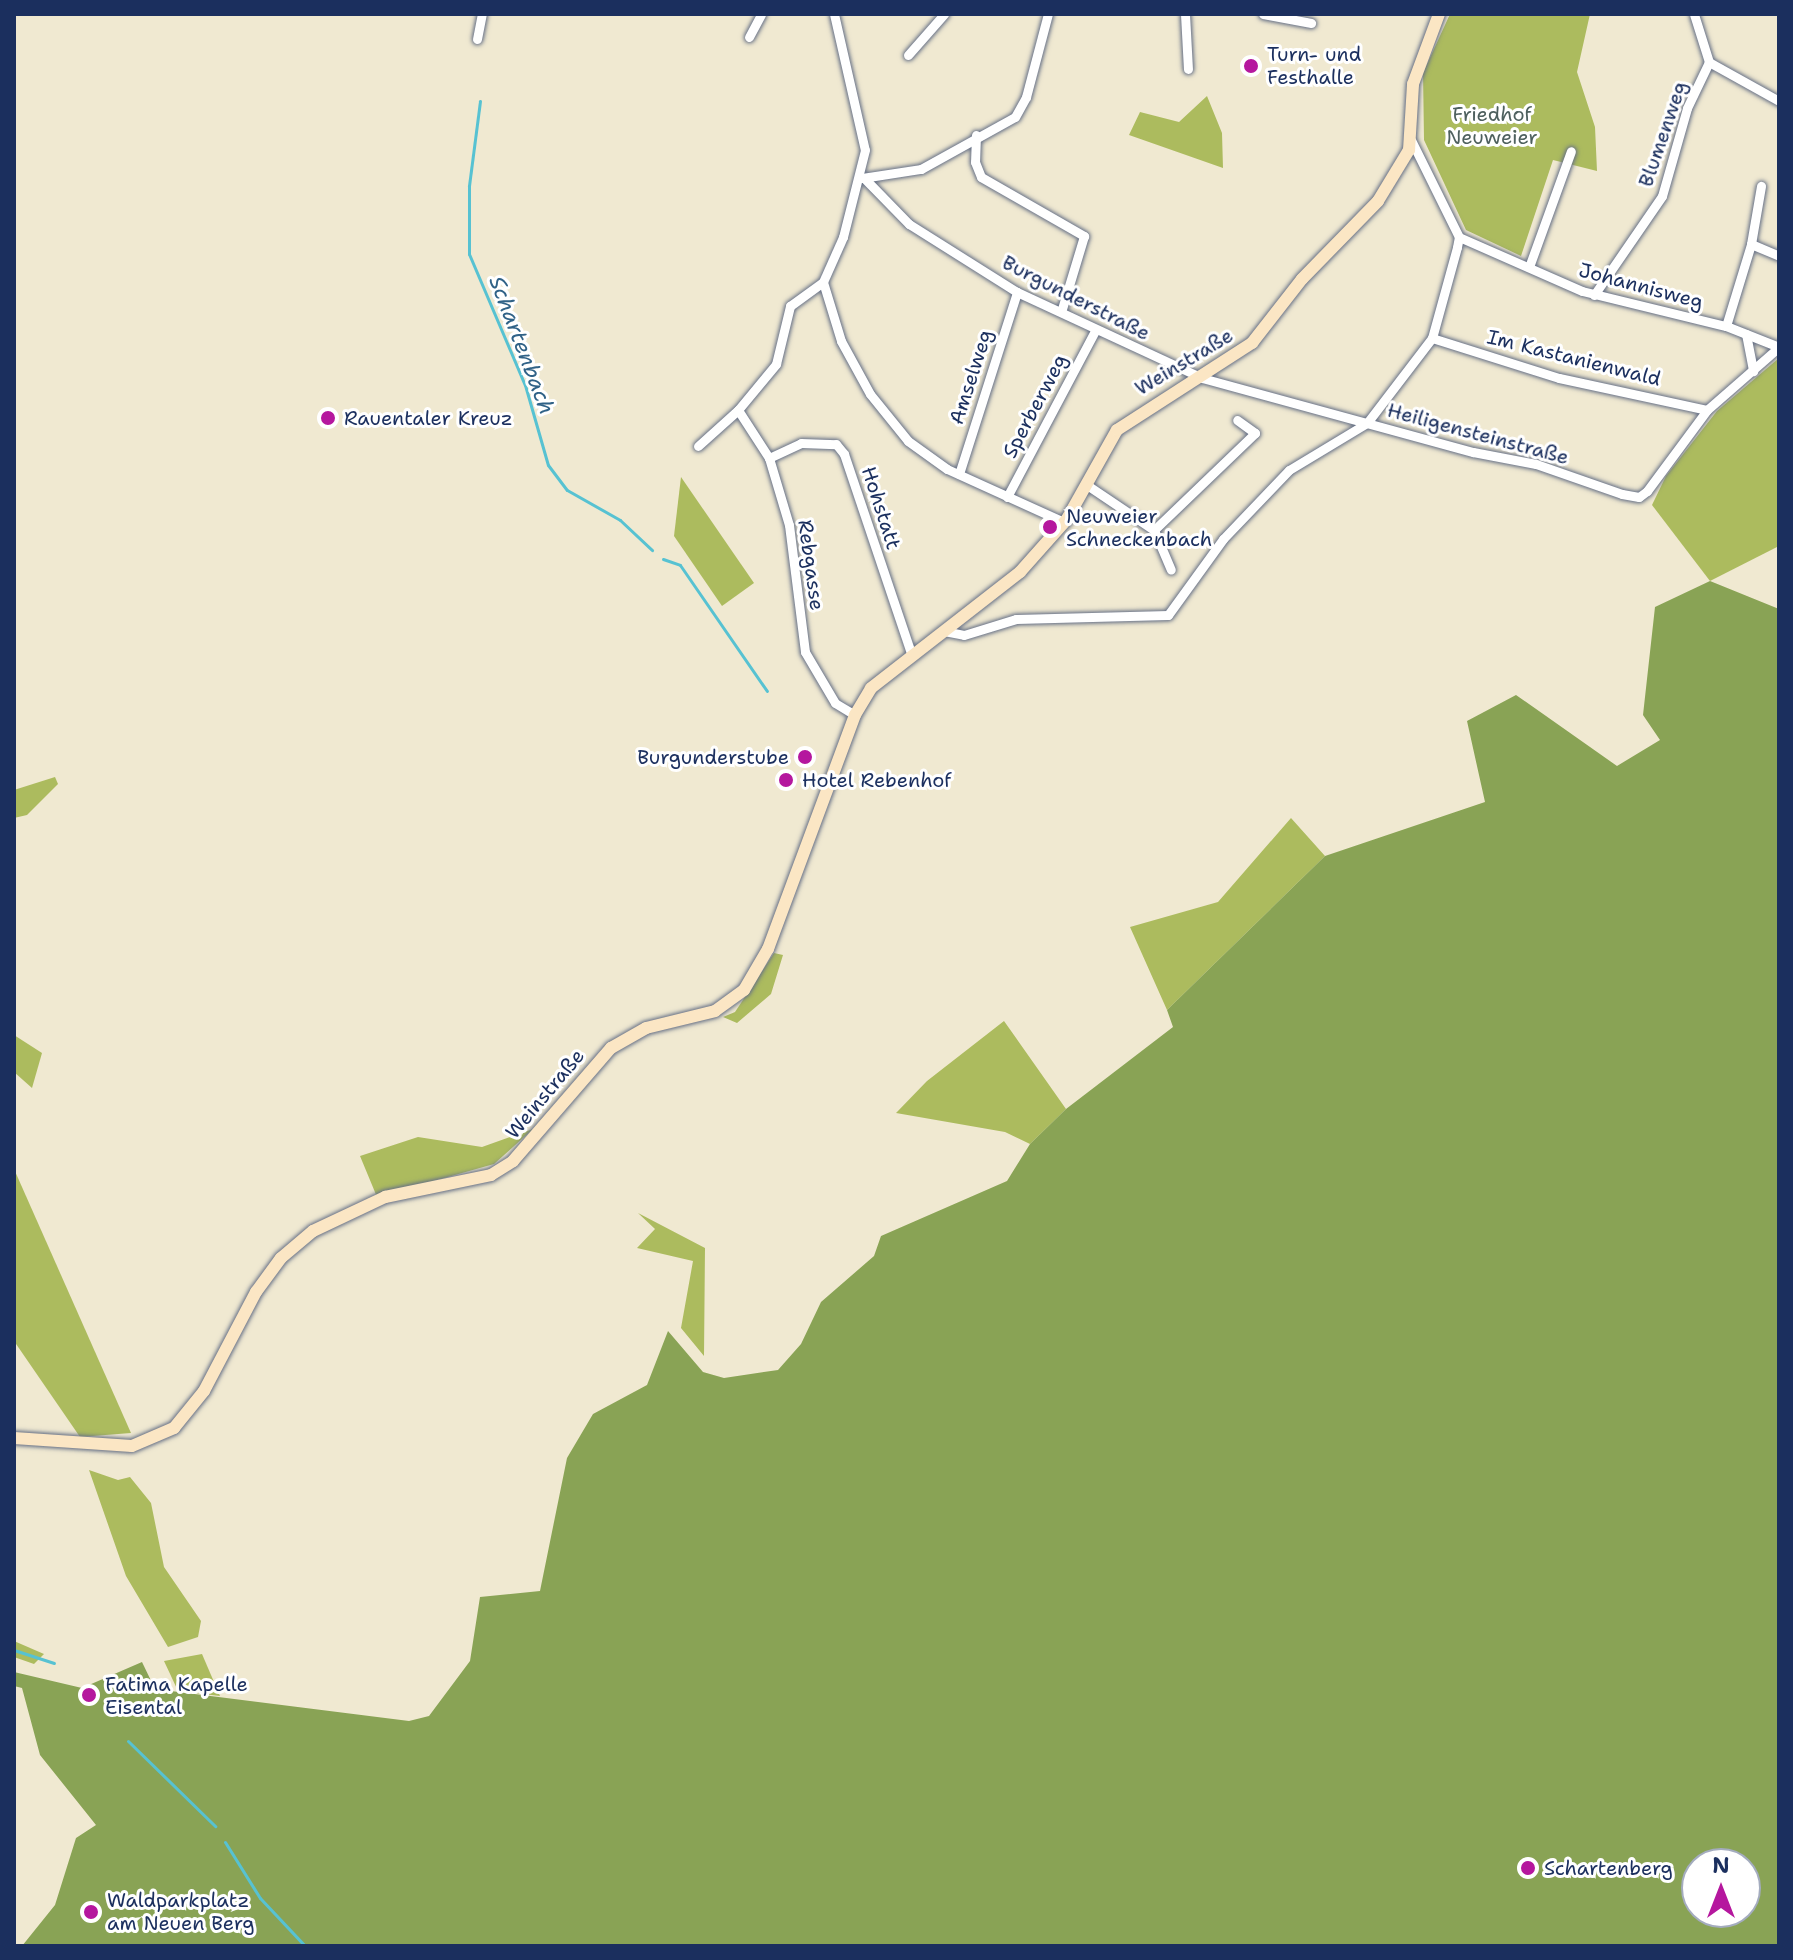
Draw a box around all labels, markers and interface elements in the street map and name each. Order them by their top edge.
place label: Turn- und Festhalle [1267,42,1361,89]
marker: Turn- und Festhalle [1242,57,1260,75]
street label: Blumenweg [1634,78,1692,190]
park label: Friedhof Neuweier [1446,102,1538,149]
street label: Burgunderstraße [998,250,1154,346]
street label: Johannisweg [1576,258,1706,314]
water label: Schartenbach [483,272,561,418]
street label: Weinstraße [1131,323,1237,401]
street label: Im Kastanienwald [1485,325,1663,391]
street label: Amselweg [944,326,998,428]
street label: Sperberweg [998,350,1072,462]
street label: Heiligensteinstraße [1385,398,1571,470]
place label: Rauentaler Kreuz [344,406,513,430]
marker: Rauentaler Kreuz [319,409,337,427]
street label: Hohstatt [856,464,906,552]
place label: Neuweier Schneckenbach [1066,504,1212,551]
street label: Rebgasse [793,518,829,612]
marker: Neuweier Schneckenbach [1041,518,1059,536]
place label: Burgunderstube [637,745,789,769]
marker: Burgunderstube [796,748,814,766]
place label: Hotel Rebenhof [802,768,952,792]
marker: Hotel Rebenhof [777,771,795,789]
street label: Weinstraße [500,1044,590,1144]
place label: Fatima Kapelle Eisental [105,1672,248,1719]
marker: Fatima Kapelle Eisental [80,1686,98,1704]
north arrow [1681,1848,1761,1928]
text: N [1712,1851,1730,1880]
place label: Schartenberg [1544,1856,1673,1880]
marker: Schartenberg [1519,1859,1537,1877]
place label: Waldparkplatz am Neuen Berg [107,1888,255,1935]
marker: Waldparkplatz am Neuen Berg [82,1903,100,1921]

